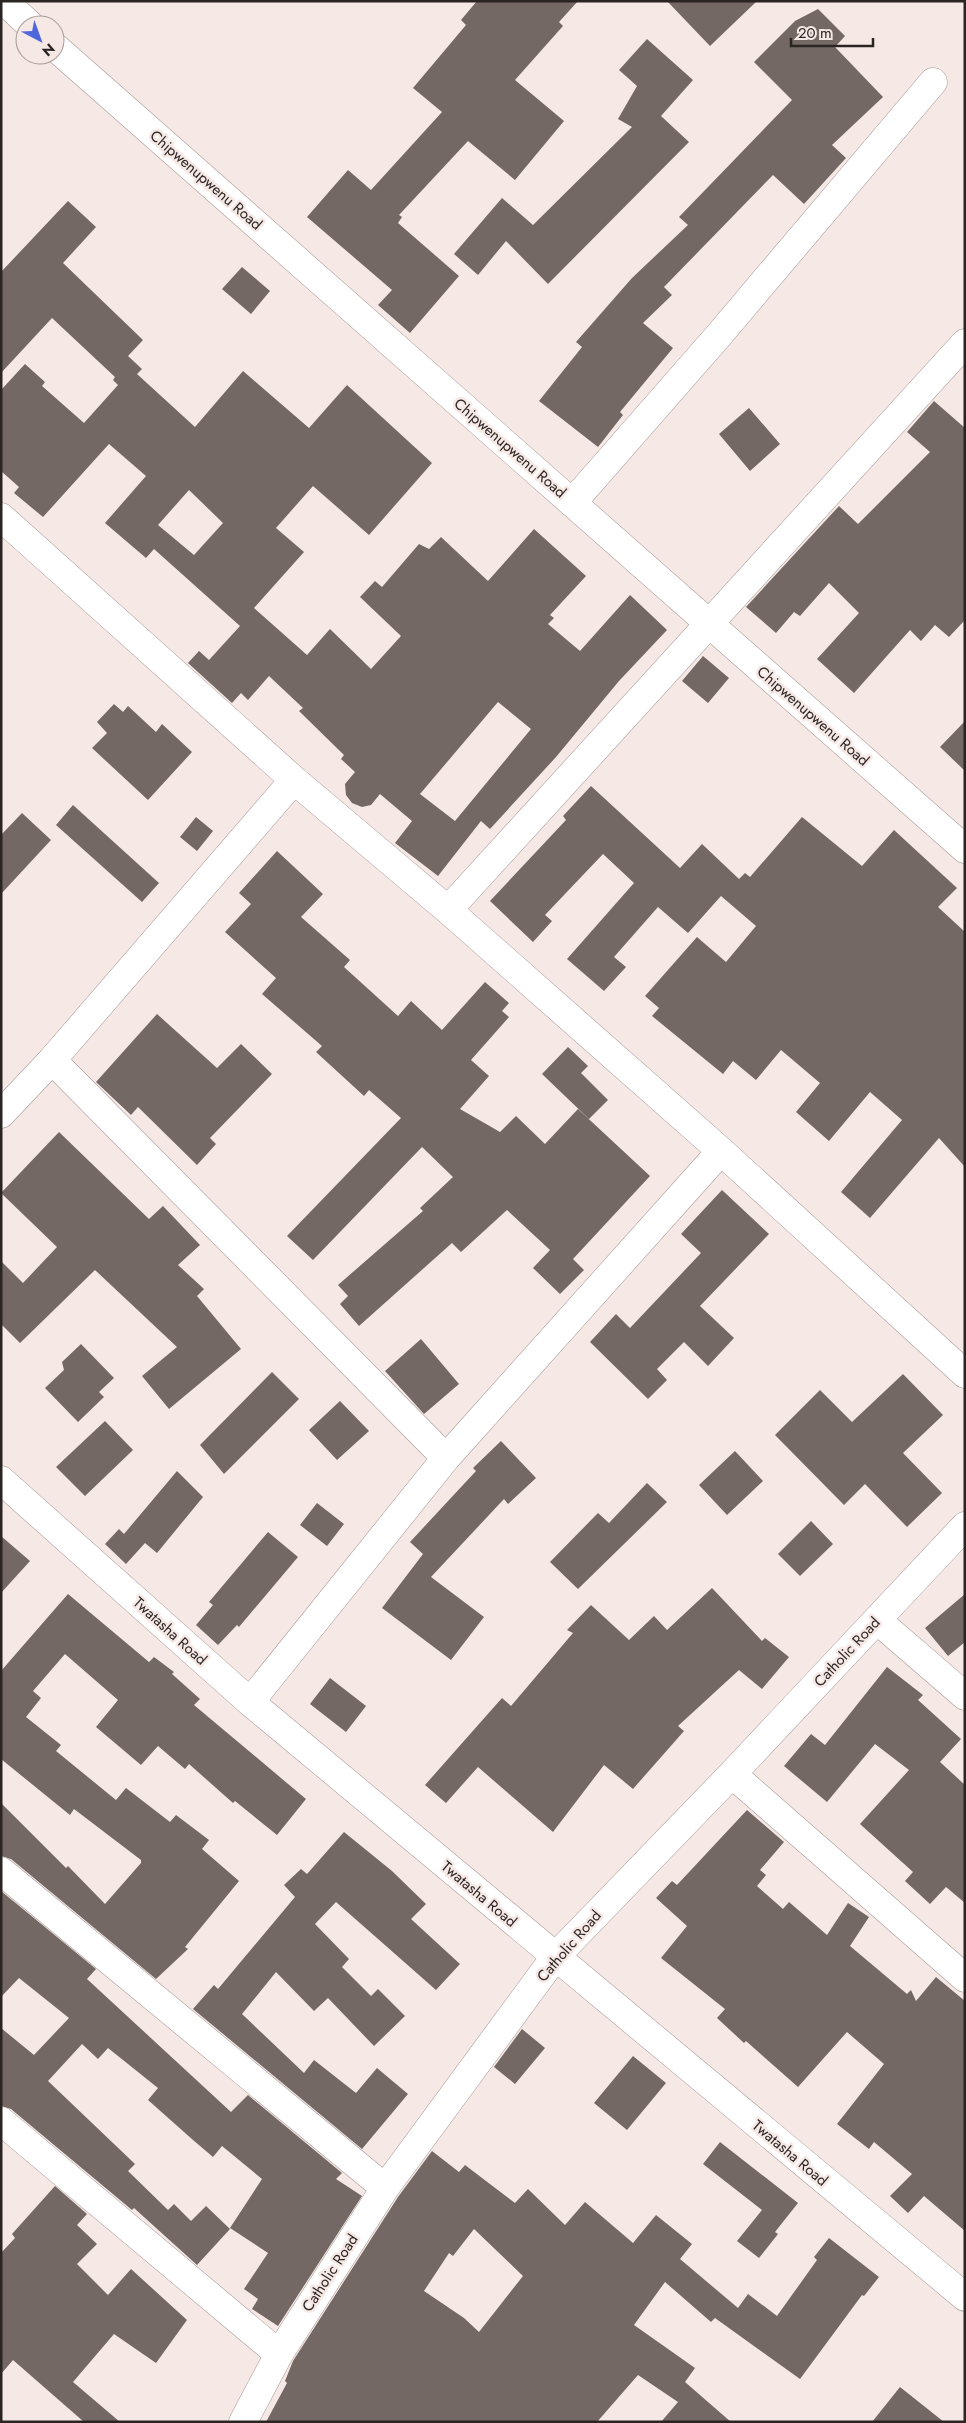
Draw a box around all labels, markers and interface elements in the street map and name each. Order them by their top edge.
north arrow [15,15,65,65]
scale bar [791,15,874,47]
text: 20 m [798,22,832,44]
text: N [38,39,59,61]
street label: Chipwenupwenu Road [145,125,267,235]
street label: Chipwenupwenu Road [449,393,571,503]
street label: Chipwenupwenu Road [752,661,874,771]
street label: Twatasha Road [128,1592,212,1670]
street label: Catholic Road [809,1612,885,1692]
street label: Twatasha Road [436,1856,522,1932]
street label: Catholic Road [532,1905,606,1987]
street label: Twatasha Road [747,2115,833,2191]
street label: Catholic Road [297,2230,363,2316]

